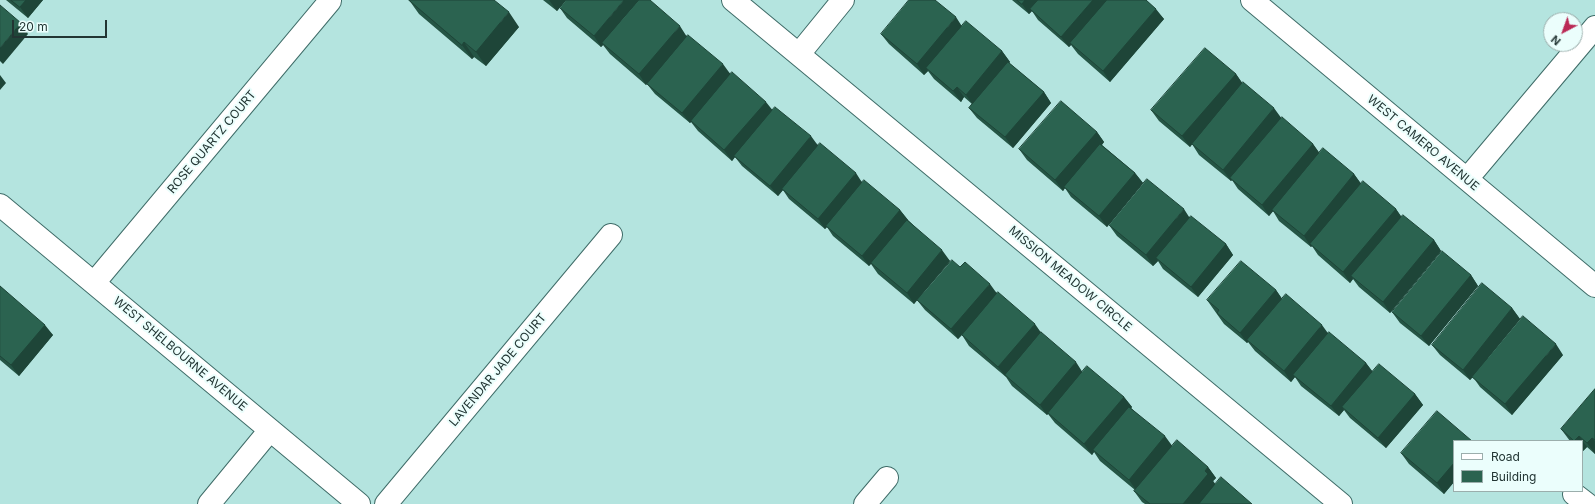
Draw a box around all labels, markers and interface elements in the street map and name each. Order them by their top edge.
scale bar [14,12,109,38]
north arrow [1543,12,1583,52]
text: 20 m [19,19,48,34]
text: N [1548,32,1564,48]
street label: ROSE QUARTZ COURT [165,88,259,196]
street label: WEST CAMERO AVENUE [1364,92,1482,194]
street label: MISSION MEADOW CIRCLE [1006,223,1134,335]
street label: WEST SHELBOURNE AVENUE [110,294,250,414]
street label: LAVENDAR JADE COURT [447,311,549,429]
legend [1453,440,1583,492]
text: Road [1491,449,1520,464]
text: Building [1491,469,1536,484]

